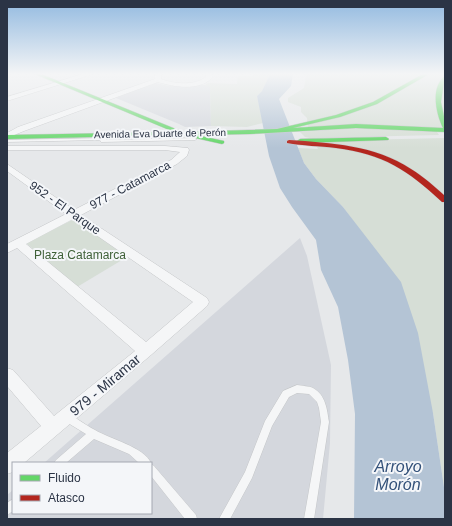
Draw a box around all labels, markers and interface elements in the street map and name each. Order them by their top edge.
street label: Avenida Eva Duarte de Perón [94,127,226,140]
street label: 977 - Catamarca [87,158,173,212]
street label: 952 - El Parque [27,178,103,238]
park label: Plaza Catamarca [34,248,126,262]
street label: 979 - Miramar [66,351,144,419]
water label: Arroyo Morón [373,458,422,493]
legend [12,462,152,514]
text: Fluido [48,471,81,485]
text: Atasco [48,491,85,505]

